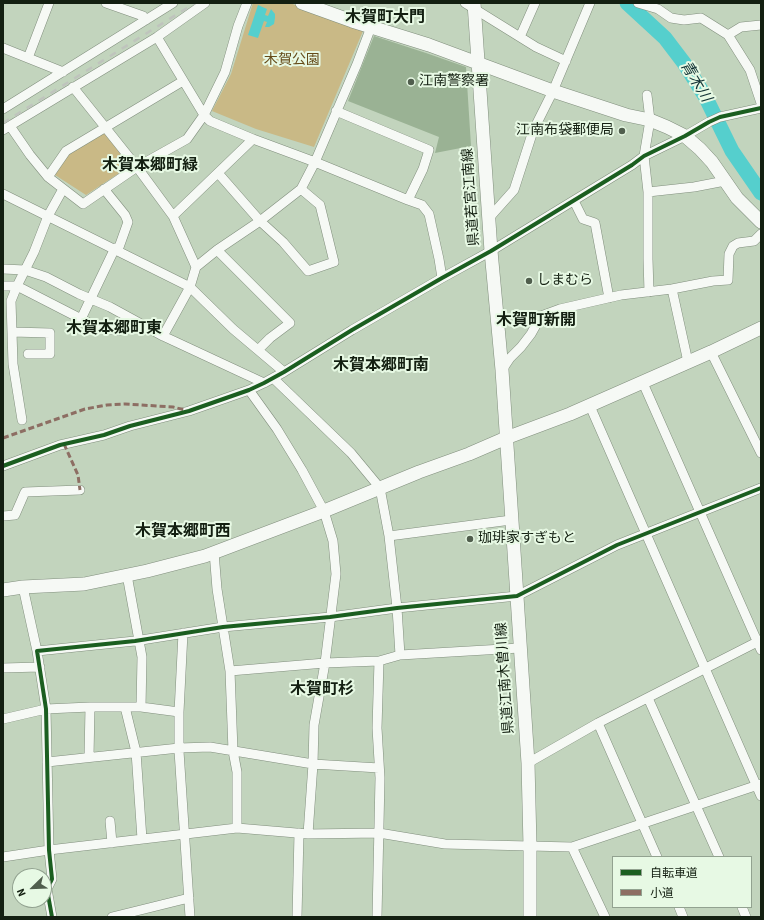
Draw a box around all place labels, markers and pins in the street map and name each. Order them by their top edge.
place label: 江南警察署 [419,74,489,90]
marker: 江南警察署 [406,77,416,87]
place label: 江南布袋郵便局 [516,123,614,139]
marker: 江南布袋郵便局 [617,126,627,136]
place label: しまむら [537,273,593,289]
marker: しまむら [524,276,534,286]
place label: 珈琲家すぎもと [478,531,576,547]
marker: 珈琲家すぎもと [465,534,475,544]

